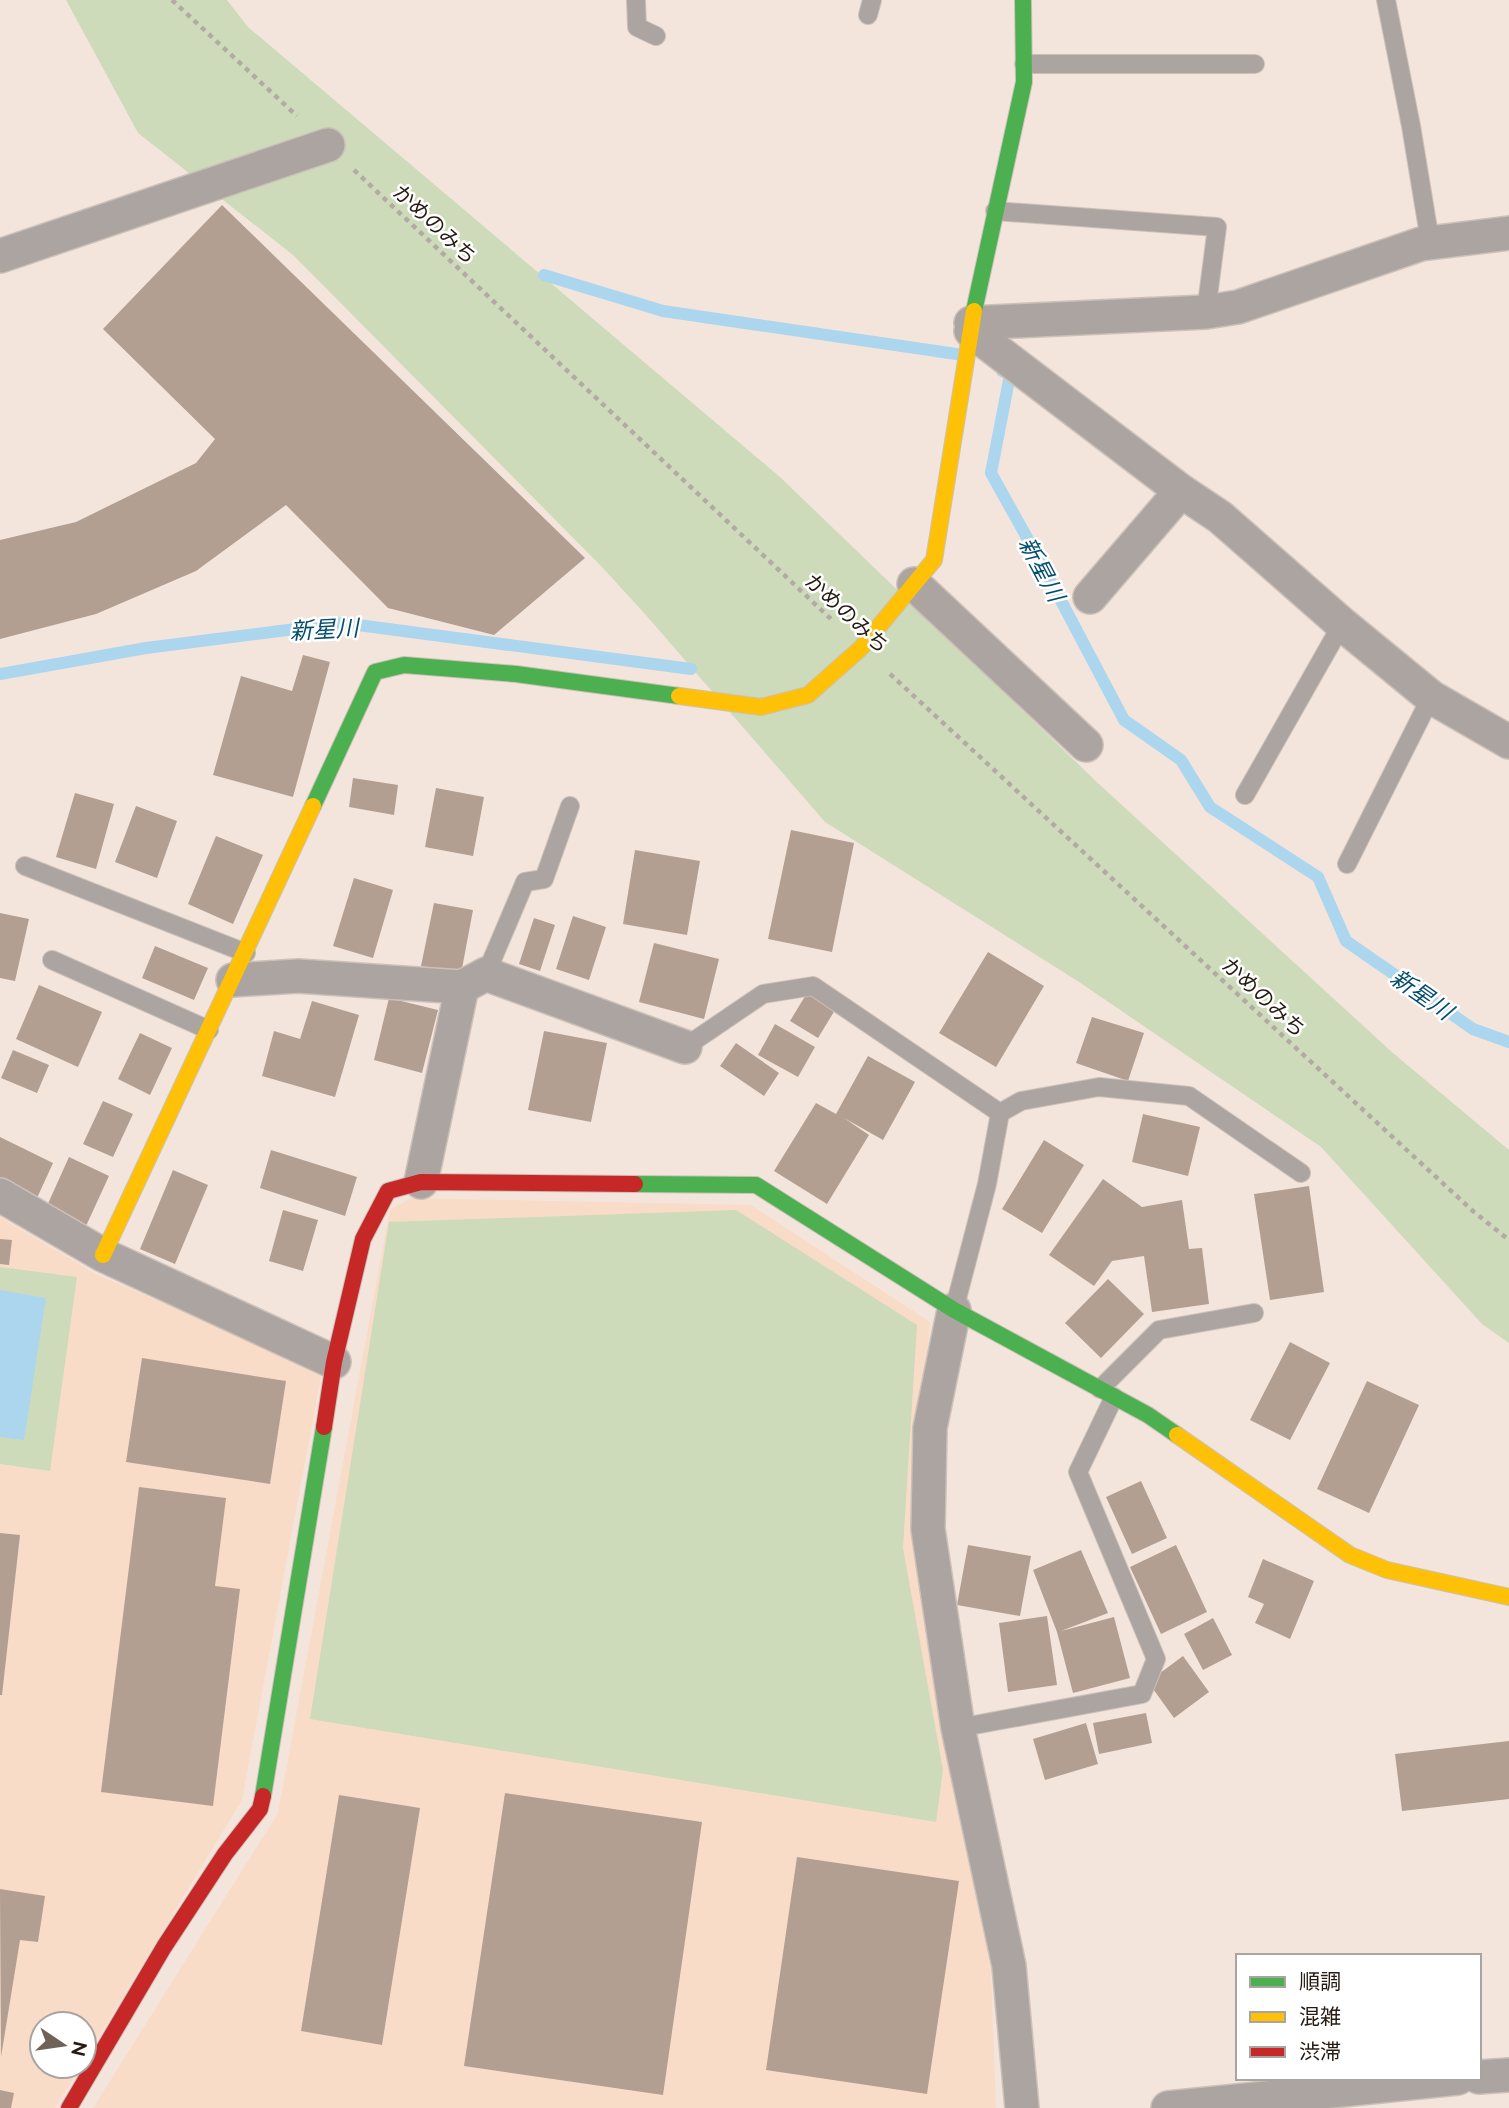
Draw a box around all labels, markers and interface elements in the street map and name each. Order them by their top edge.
street label: かめのみち [388,179,482,269]
water label: 新星川 [1014,532,1072,608]
street label: かめのみち [800,568,894,658]
water label: 新星川 [289,614,362,644]
street label: かめのみち [1217,952,1311,1042]
water label: 新星川 [1386,963,1460,1027]
legend [1236,1954,1481,2080]
text: 順調 [1299,1969,1341,1994]
text: 混雑 [1299,2004,1341,2029]
north arrow [28,2010,98,2080]
text: N [67,2039,92,2058]
text: 渋滞 [1299,2039,1341,2064]

